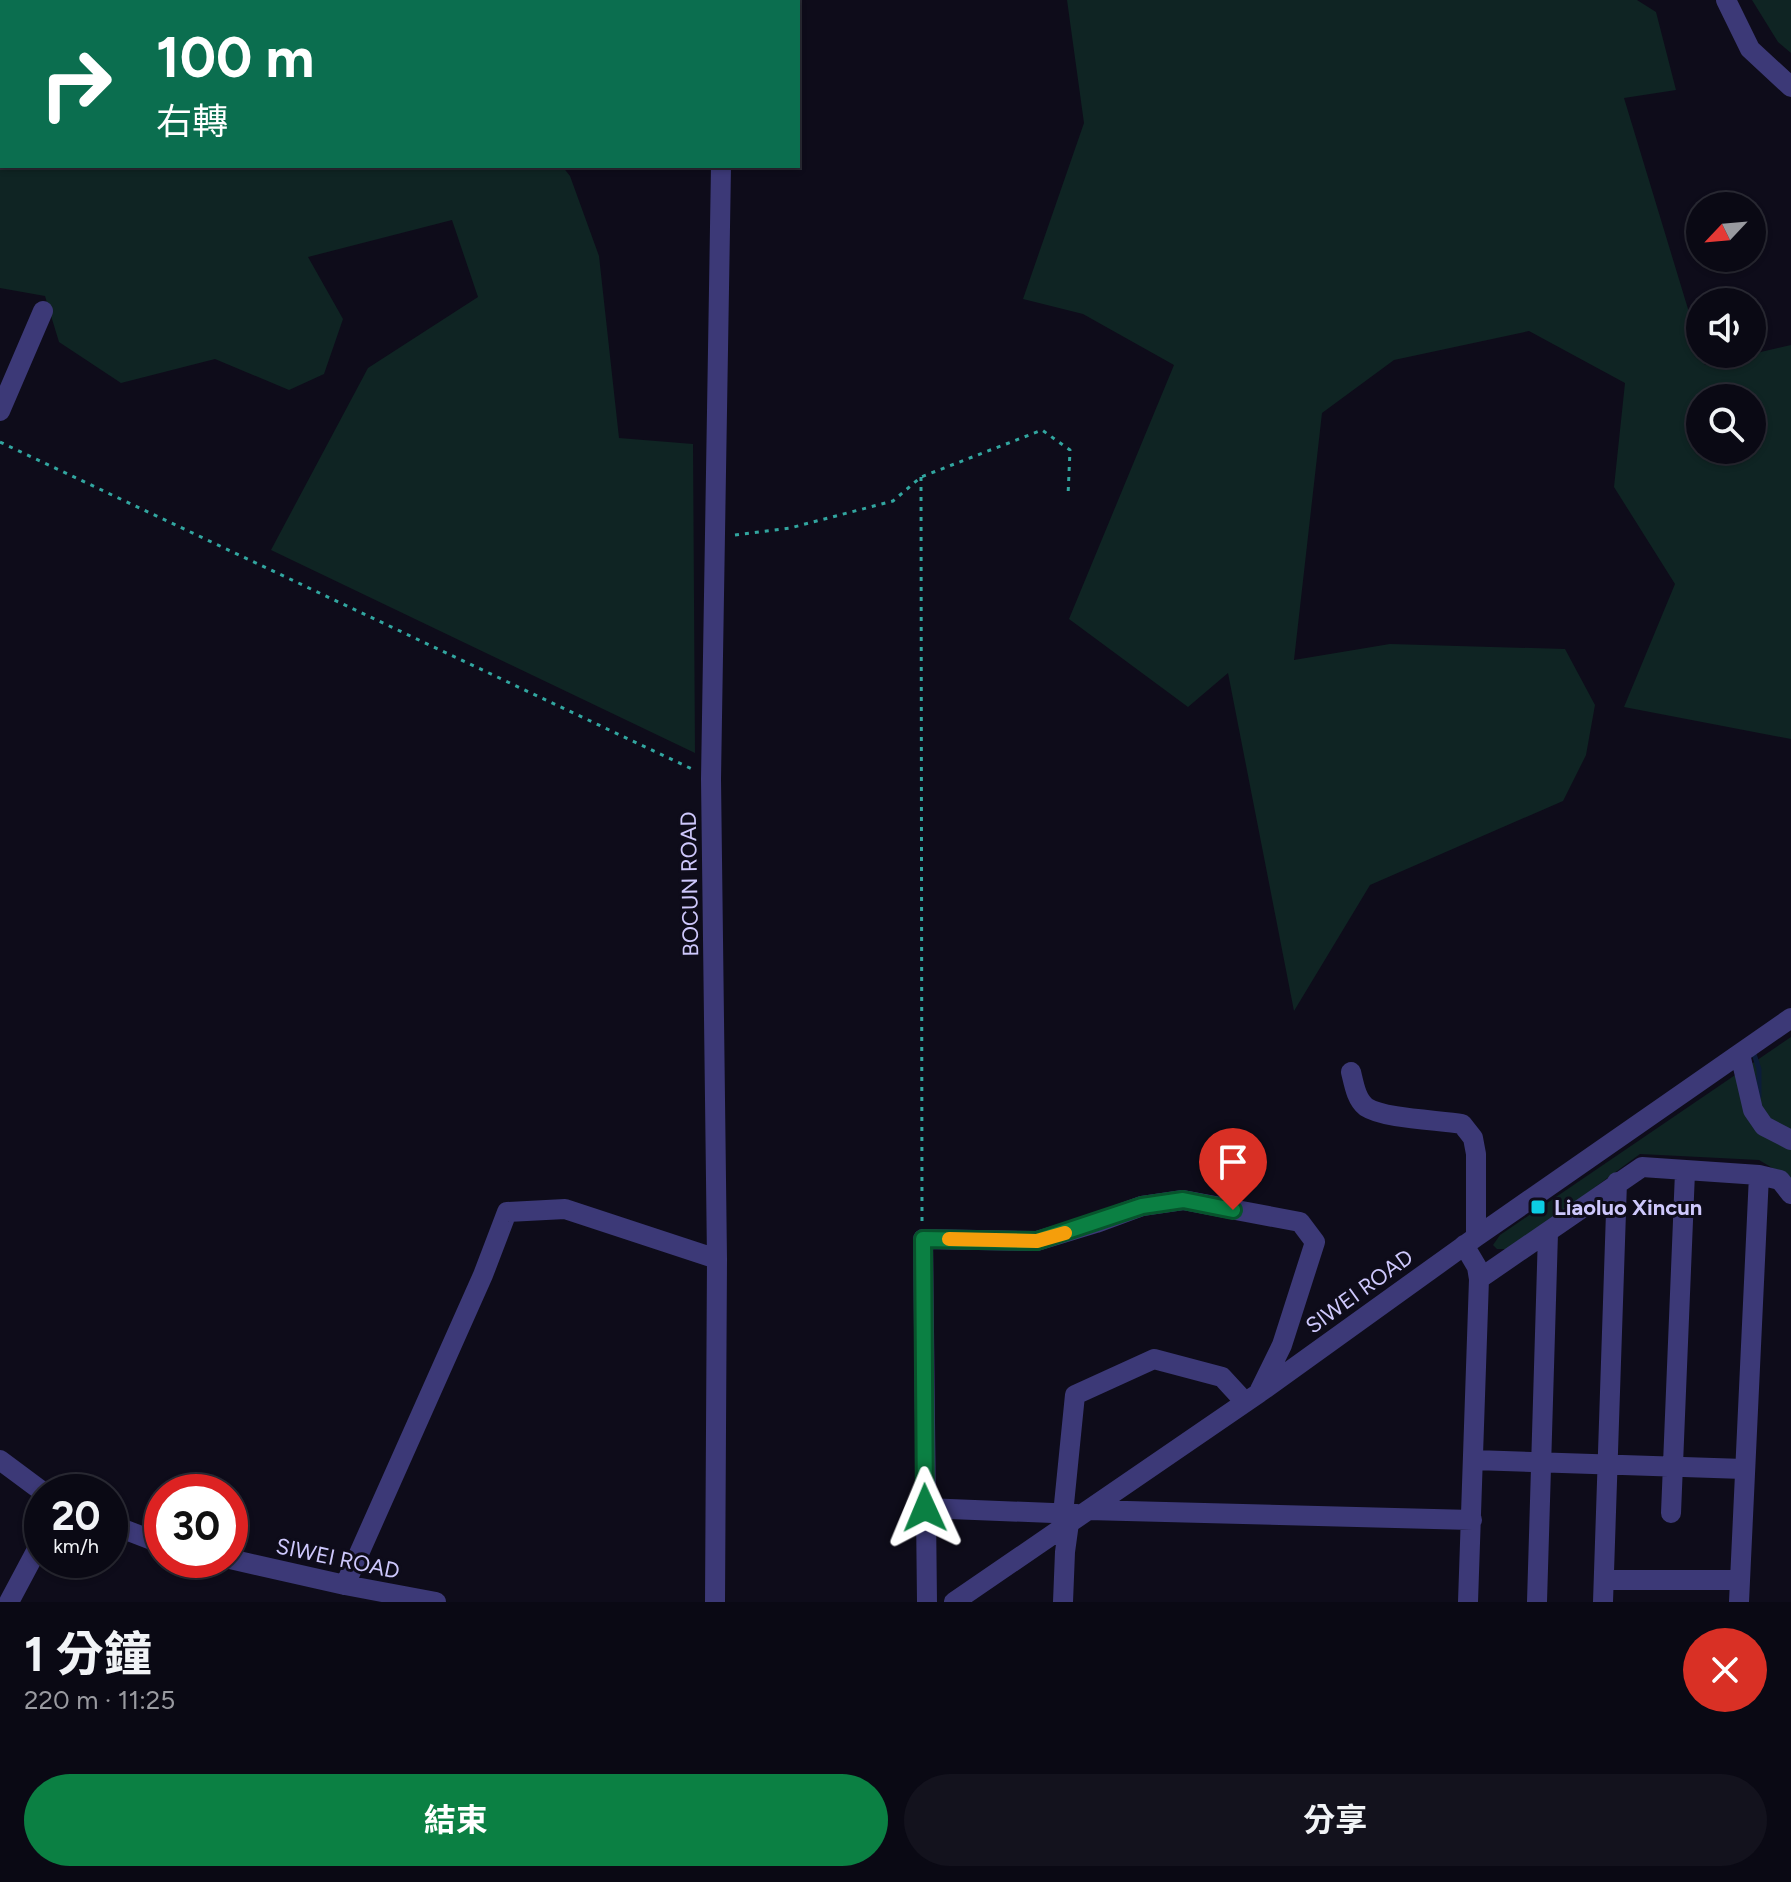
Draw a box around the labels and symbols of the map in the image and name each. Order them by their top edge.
north arrow [1686,192,1766,272]
street label: BOCUN ROAD [675,811,704,957]
pin [1199,1128,1267,1210]
place label: Liaoluo Xincun [1554,1194,1702,1221]
marker: Liaoluo Xincun [1529,1198,1547,1216]
street label: SIWEI ROAD [1300,1243,1418,1339]
position arrow [883,1466,967,1550]
speed limit sign: 30 [144,1474,248,1578]
street label: SIWEI ROAD [274,1532,402,1585]

